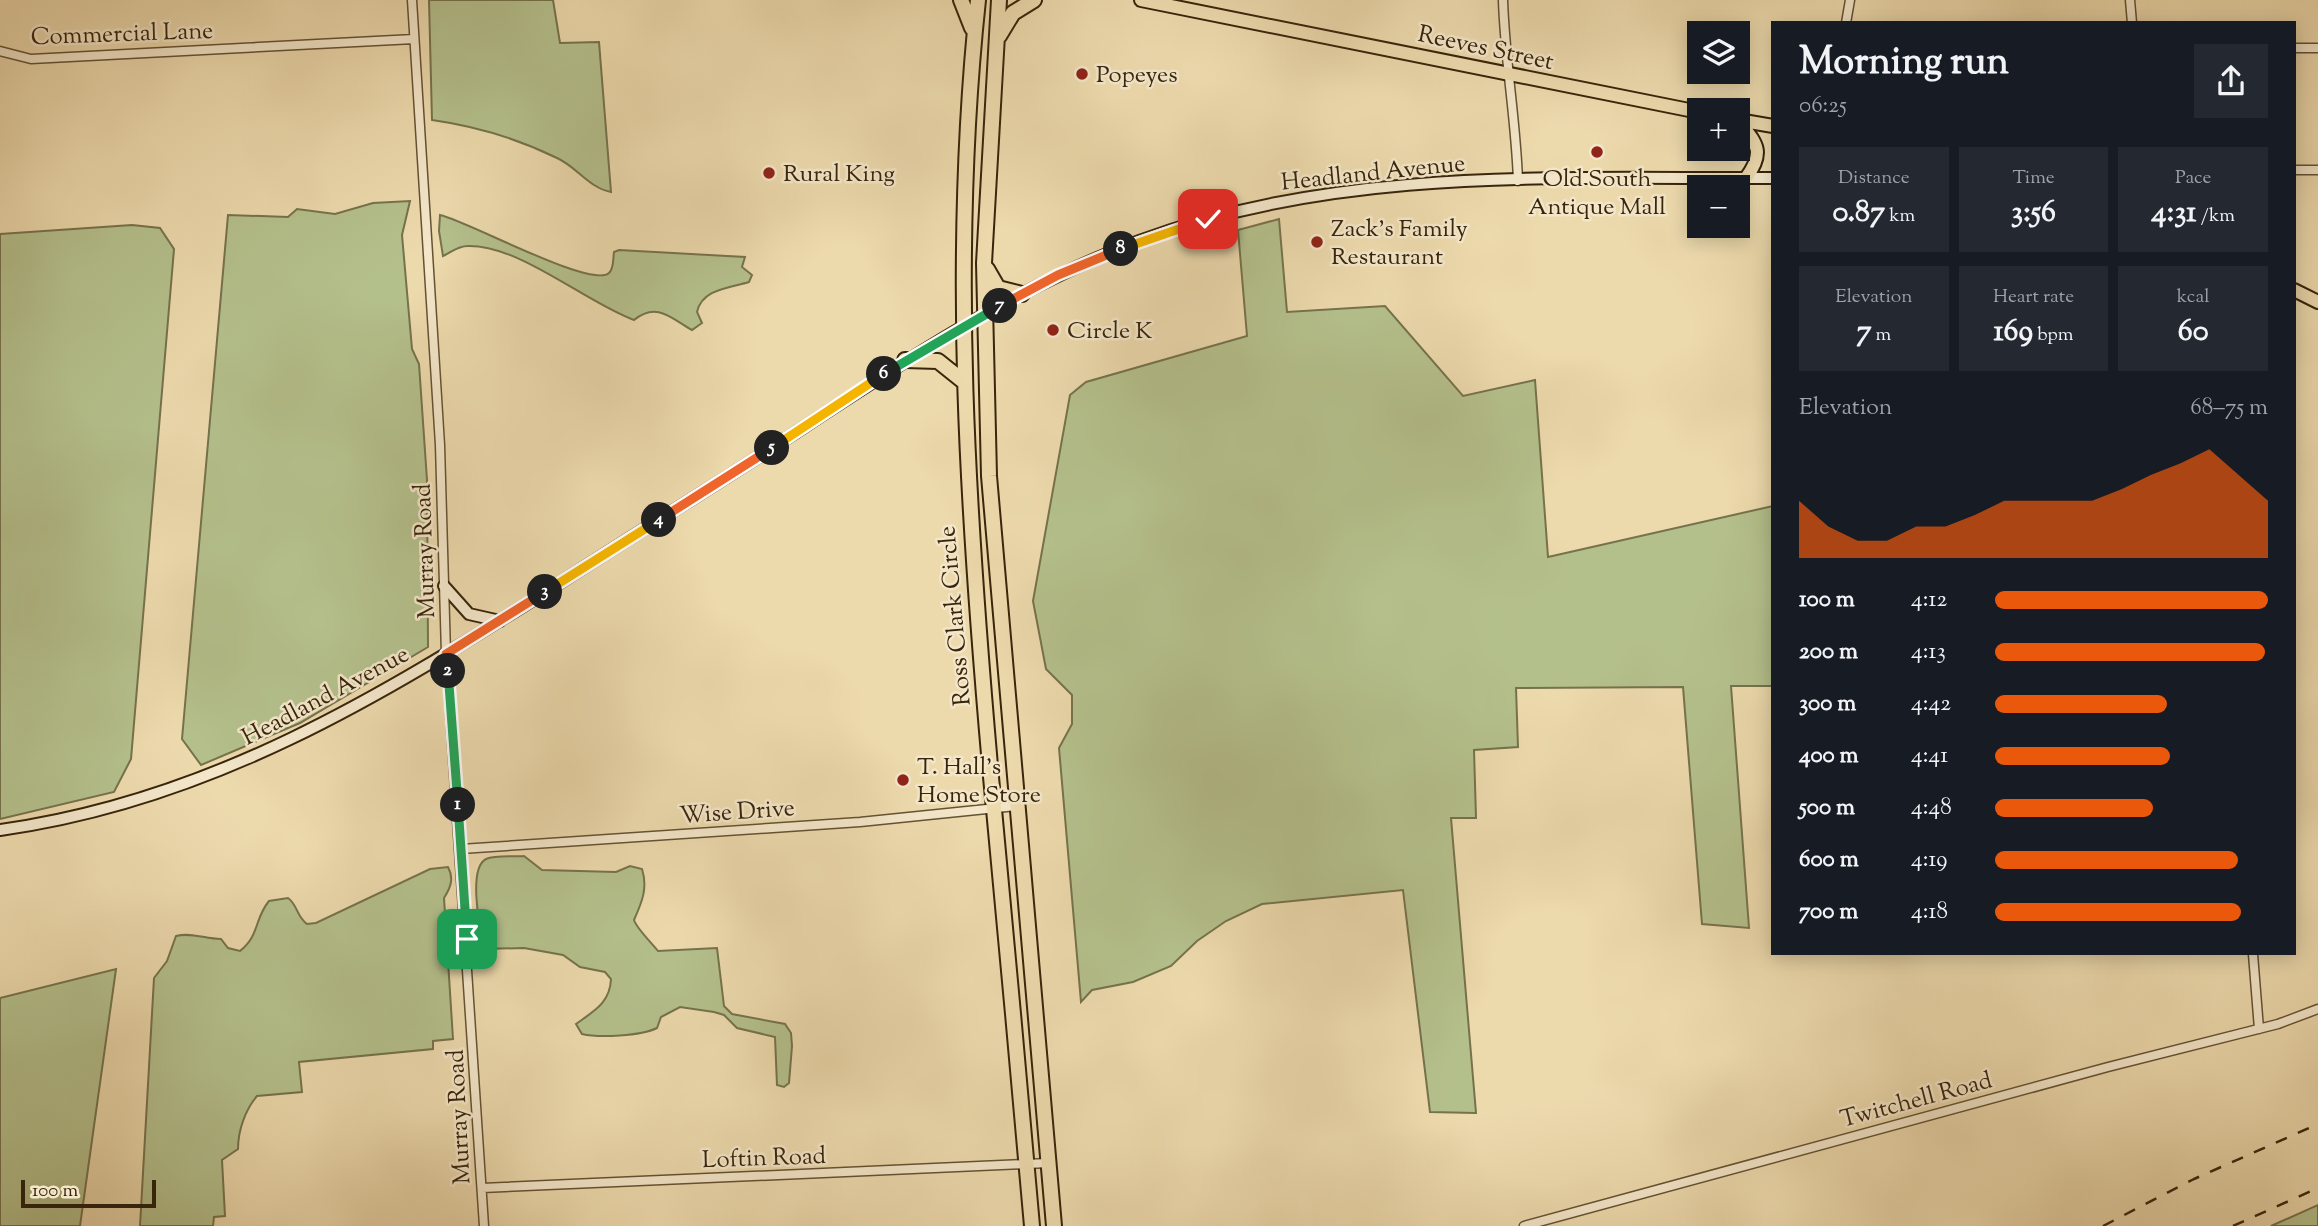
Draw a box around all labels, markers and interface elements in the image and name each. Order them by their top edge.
street label: Commercial Lane [30,15,214,55]
street label: Reeves Street [1415,18,1557,80]
map controls [1687,21,1750,238]
button: layers [1687,21,1750,84]
text: Morning run [1799,37,2009,91]
button: share [2194,44,2268,118]
place label: Popeyes [1096,59,1178,93]
marker: Popeyes [1074,66,1090,82]
text: 06:25 [1799,90,1847,123]
button: + [1687,98,1750,161]
marker: Old South Antique Mall [1589,144,1605,160]
street label: Headland Avenue [1279,147,1467,201]
place label: Rural King [783,158,895,192]
place label: Old South Antique Mall [1528,163,1666,225]
marker: Rural King [761,165,777,181]
text: Distance [1838,165,1910,192]
text: Time [2012,165,2055,192]
text: Pace [2175,165,2211,192]
button: − [1687,175,1750,238]
pin [1178,189,1238,249]
text: 0.87 [1832,192,1885,235]
text: 3:56 [2011,192,2056,235]
text: 4:31 [2151,192,2197,235]
icon: check [1189,200,1227,238]
text: km [1885,203,1915,230]
text: /km [2197,203,2235,230]
place label: Zack's Family Restaurant [1331,213,1468,275]
pin: 8 [1104,232,1138,266]
marker: Zack's Family Restaurant [1309,234,1325,250]
text: 8 [1116,235,1125,262]
text: Elevation [1835,284,1912,311]
text: Heart rate [1993,284,2074,311]
text: kcal [2177,284,2209,311]
pin: 7 [982,288,1018,324]
text: 7 [995,292,1004,319]
text: 7 [1856,311,1871,354]
text: 169 [1993,311,2033,354]
text: 60 [2178,311,2209,354]
place label: Circle K [1067,315,1153,349]
marker: Circle K [1045,322,1061,338]
text: m [1871,322,1891,349]
text: bpm [2033,322,2074,349]
pin: 6 [866,356,902,392]
text: 6 [879,360,888,387]
text: Elevation [1799,392,1892,425]
text: 68–75 m [2190,392,2268,425]
pin: 5 [754,430,790,466]
text: 5 [768,434,775,461]
street label: Murray Road [407,482,445,619]
pin: 4 [642,503,676,538]
text: 4 [654,506,663,533]
street label: Ross Clark Circle [931,524,981,707]
pin: 3 [528,574,562,610]
text: 3 [541,578,548,605]
text: 100 m [1799,584,1855,617]
text: 4:12 [1911,584,1947,617]
text: 200 m [1799,636,1858,669]
text: 4:13 [1911,636,1946,669]
street label: Headland Avenue [236,638,416,755]
pin: 2 [430,654,466,688]
text: 2 [443,657,452,684]
text: 300 m [1799,688,1856,721]
text: 4:42 [1911,688,1951,721]
text: 400 m [1799,740,1859,773]
text: 4:41 [1911,740,1948,773]
place label: T. Hall’s Home Store [917,751,1041,813]
marker: T. Hall’s Home Store [895,772,911,788]
pin: 1 [440,788,476,822]
text: 1 [454,791,461,818]
street label: Wise Drive [678,792,796,834]
text: 500 m [1799,792,1855,825]
text: 4:48 [1911,792,1952,825]
text: 600 m [1799,844,1859,877]
text: 4:19 [1911,844,1947,877]
text: 700 m [1799,896,1858,929]
text: 4:18 [1911,896,1948,929]
pin [437,909,497,969]
icon: arrive [448,920,486,958]
street label: Murray Road [439,1048,481,1185]
street label: Twitchell Road [1837,1064,1997,1138]
street label: Loftin Road [701,1140,827,1178]
scale bar [21,1177,156,1209]
text: 100 m [32,1178,78,1205]

